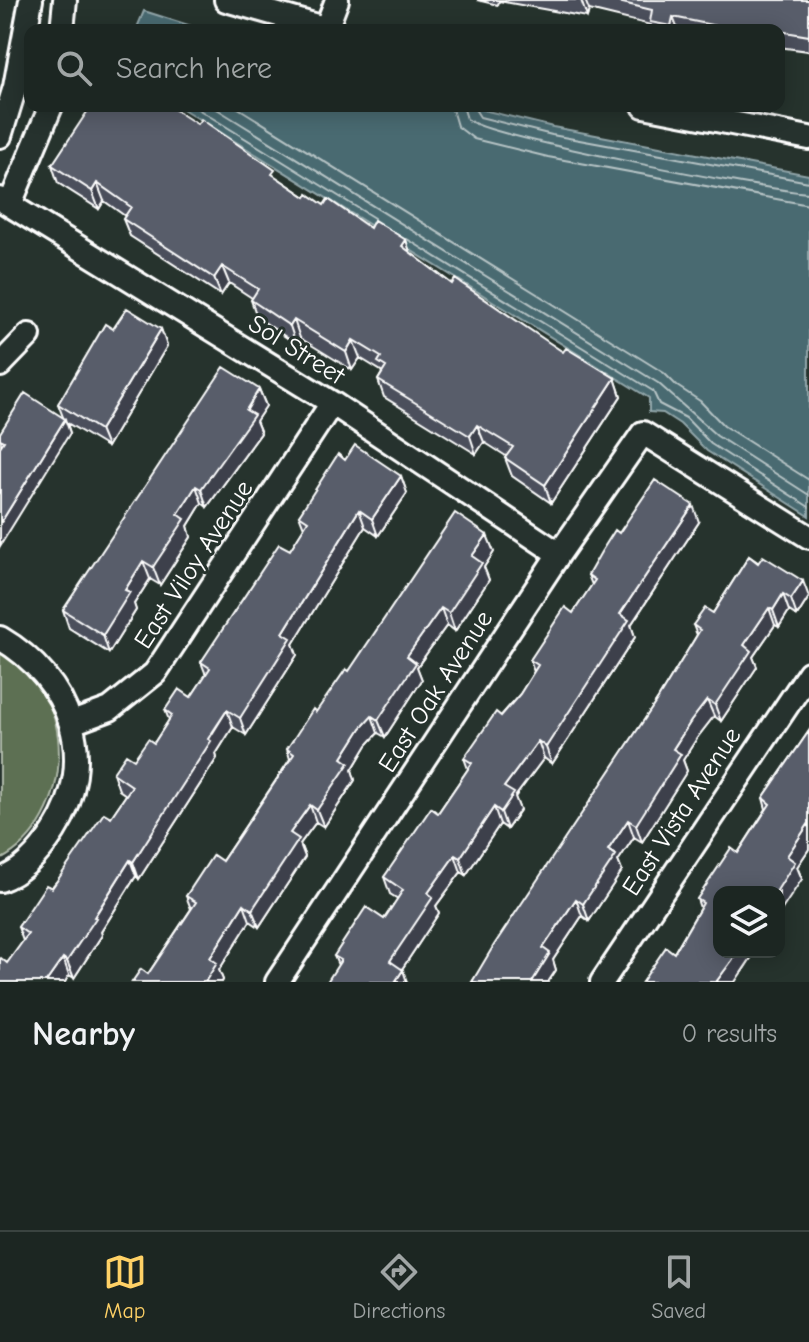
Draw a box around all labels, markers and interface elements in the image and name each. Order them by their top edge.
search box [24,24,785,112]
icon: search [52,46,96,90]
text: Search here [116,51,272,86]
street label: Sol Street [243,309,351,392]
street label: East Viloy Avenue [128,475,259,654]
street label: East Oak Avenue [372,605,499,778]
street label: East Vista Avenue [616,722,747,901]
map controls [713,886,785,958]
button: layers [713,886,785,958]
text: Nearby [32,1014,135,1054]
text: 0 results [682,1019,777,1049]
tab: Map [103,1250,147,1324]
tab: Directions [353,1250,446,1324]
tab: Saved [651,1250,706,1324]

